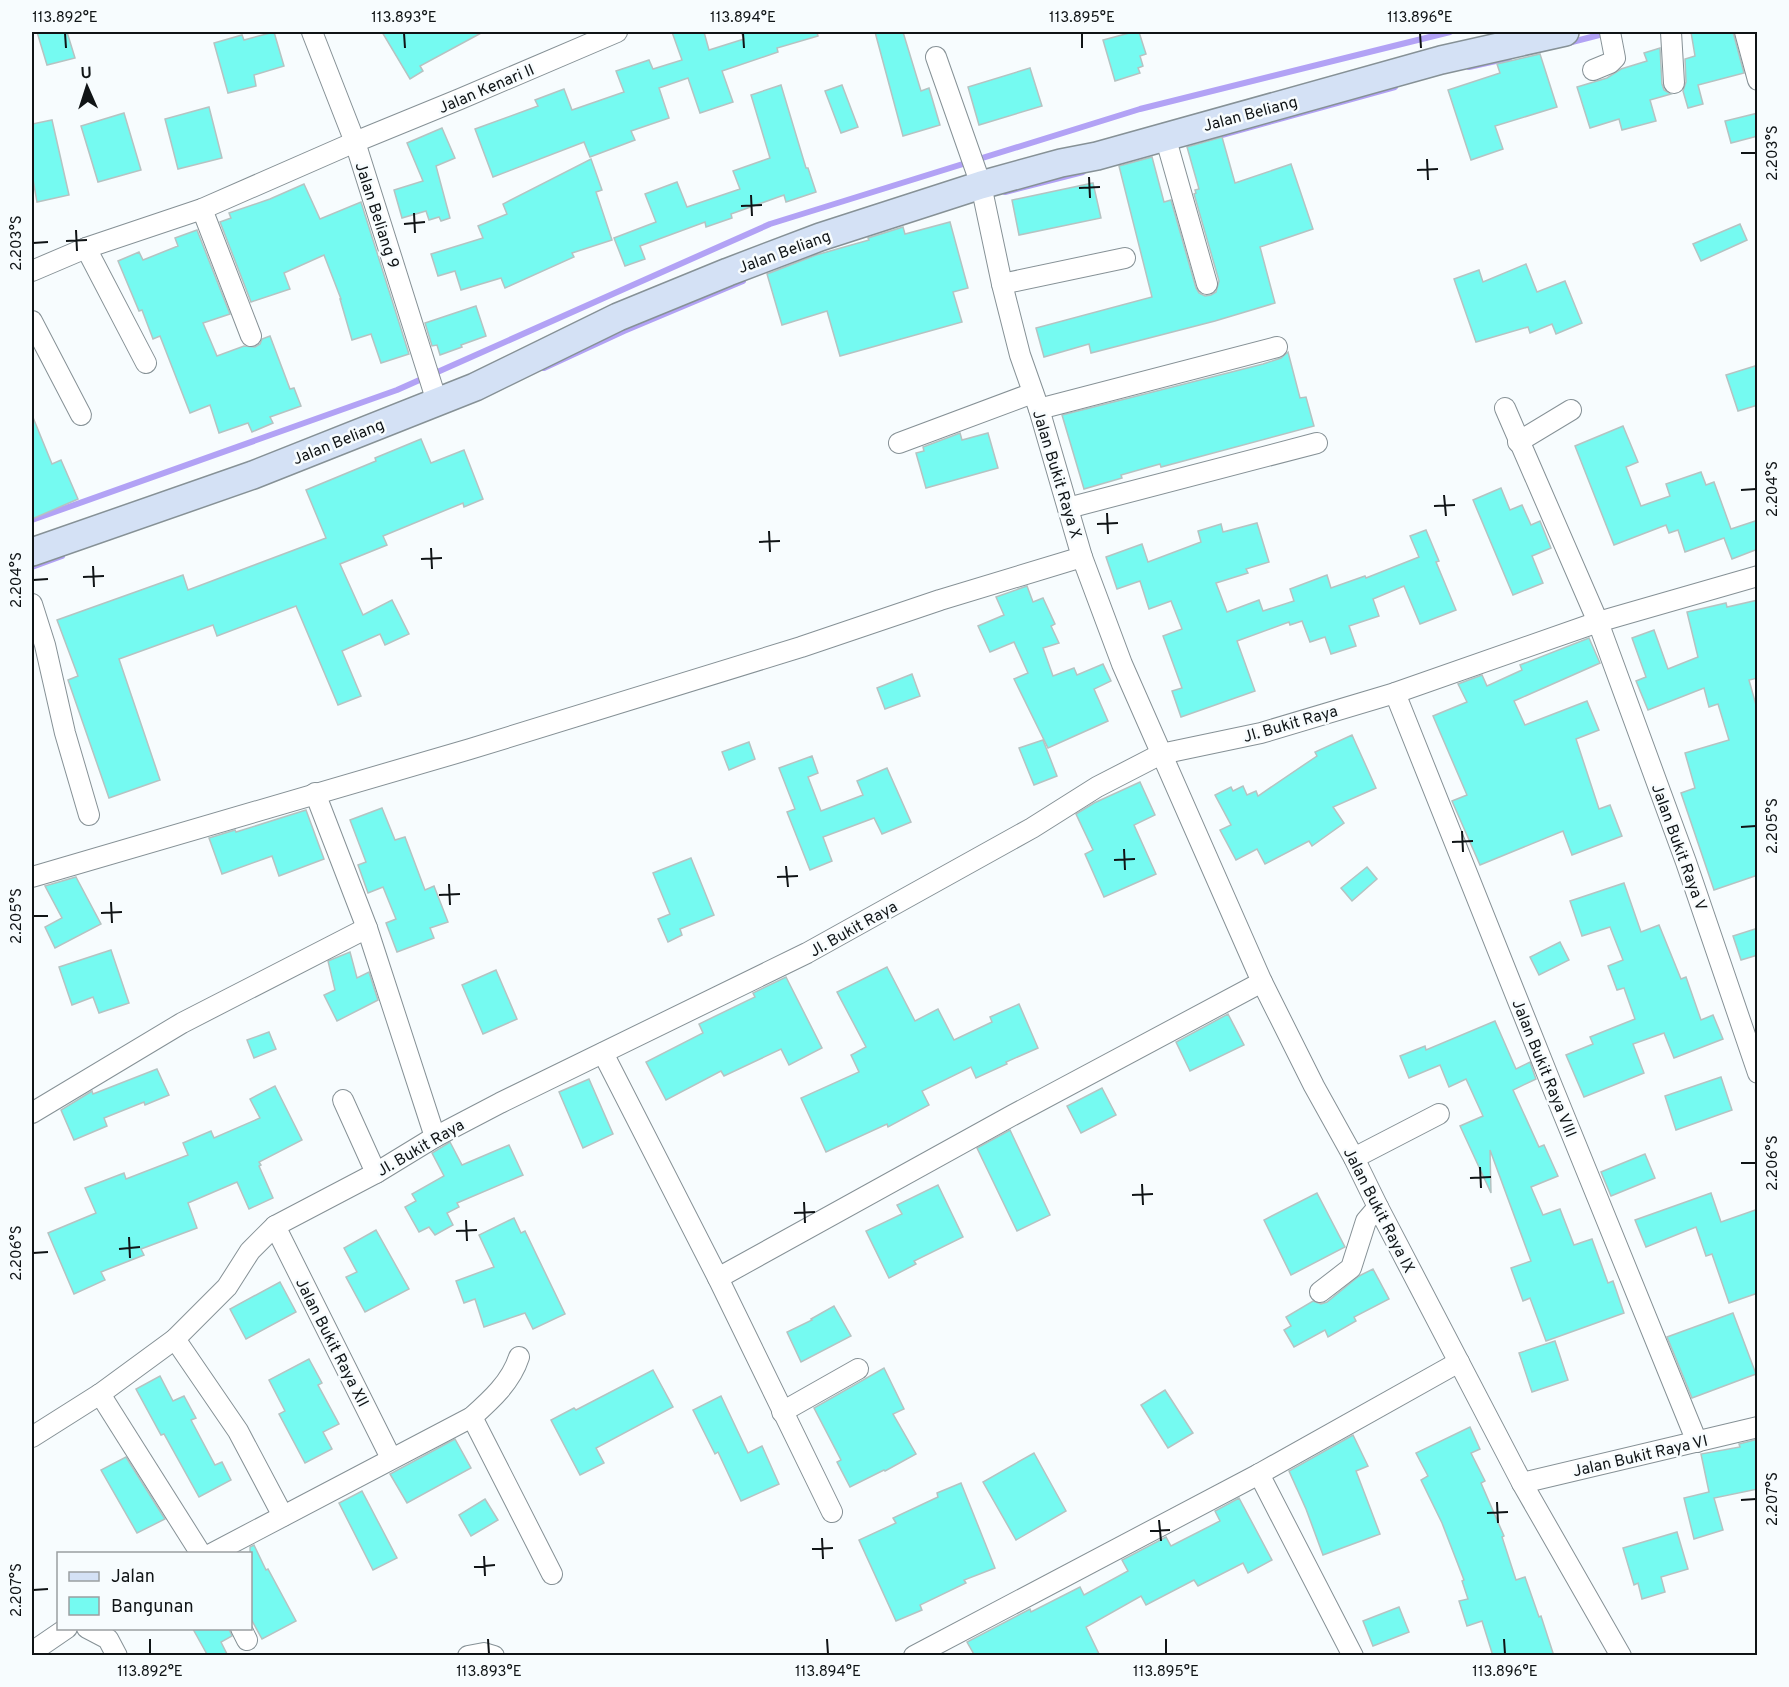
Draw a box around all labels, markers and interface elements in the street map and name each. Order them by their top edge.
text: 113.892°E [32,9,98,28]
text: 113.893°E [371,9,437,28]
text: 113.894°E [710,9,776,28]
text: 113.895°E [1049,9,1115,28]
text: 113.896°E [1387,9,1453,28]
north arrow [57,57,117,117]
street label: Jalan Kenari II [436,61,538,119]
text: U [80,64,93,84]
street label: Jalan Beliang [1201,93,1300,137]
text: 2.203°S [1764,125,1783,181]
street label: Jalan Beliang 9 [350,160,403,271]
text: 2.203°S [8,215,27,271]
street label: Jalan Beliang [736,227,834,279]
street label: Jalan Bukit Raya X [1027,408,1085,541]
street label: Jalan Beliang [290,415,388,470]
text: 2.204°S [1764,461,1783,517]
text: 2.204°S [8,552,27,608]
street label: Jl. Bukit Raya [1241,702,1340,748]
street label: Jalan Bukit Raya V [1646,781,1710,914]
text: 2.205°S [1764,798,1783,854]
text: 2.205°S [8,888,27,944]
street label: Jl. Bukit Raya [806,897,901,962]
street label: Jalan Bukit Raya VIII [1506,997,1580,1141]
street label: Jl. Bukit Raya [374,1116,468,1182]
text: 2.206°S [1764,1135,1783,1191]
street label: Jalan Bukit Raya IX [1338,1145,1418,1277]
text: 2.206°S [8,1225,27,1281]
street label: Jalan Bukit Raya XII [290,1275,372,1411]
street label: Jalan Bukit Raya VI [1571,1432,1710,1482]
text: 2.207°S [1764,1472,1783,1526]
legend [57,1552,252,1630]
text: 2.207°S [8,1563,27,1617]
text: Jalan [111,1566,155,1589]
text: Bangunan [111,1596,194,1619]
text: 113.892°E [117,1663,183,1682]
text: 113.893°E [456,1663,522,1682]
text: 113.894°E [795,1663,861,1682]
text: 113.895°E [1133,1663,1199,1682]
text: 113.896°E [1472,1663,1538,1682]

